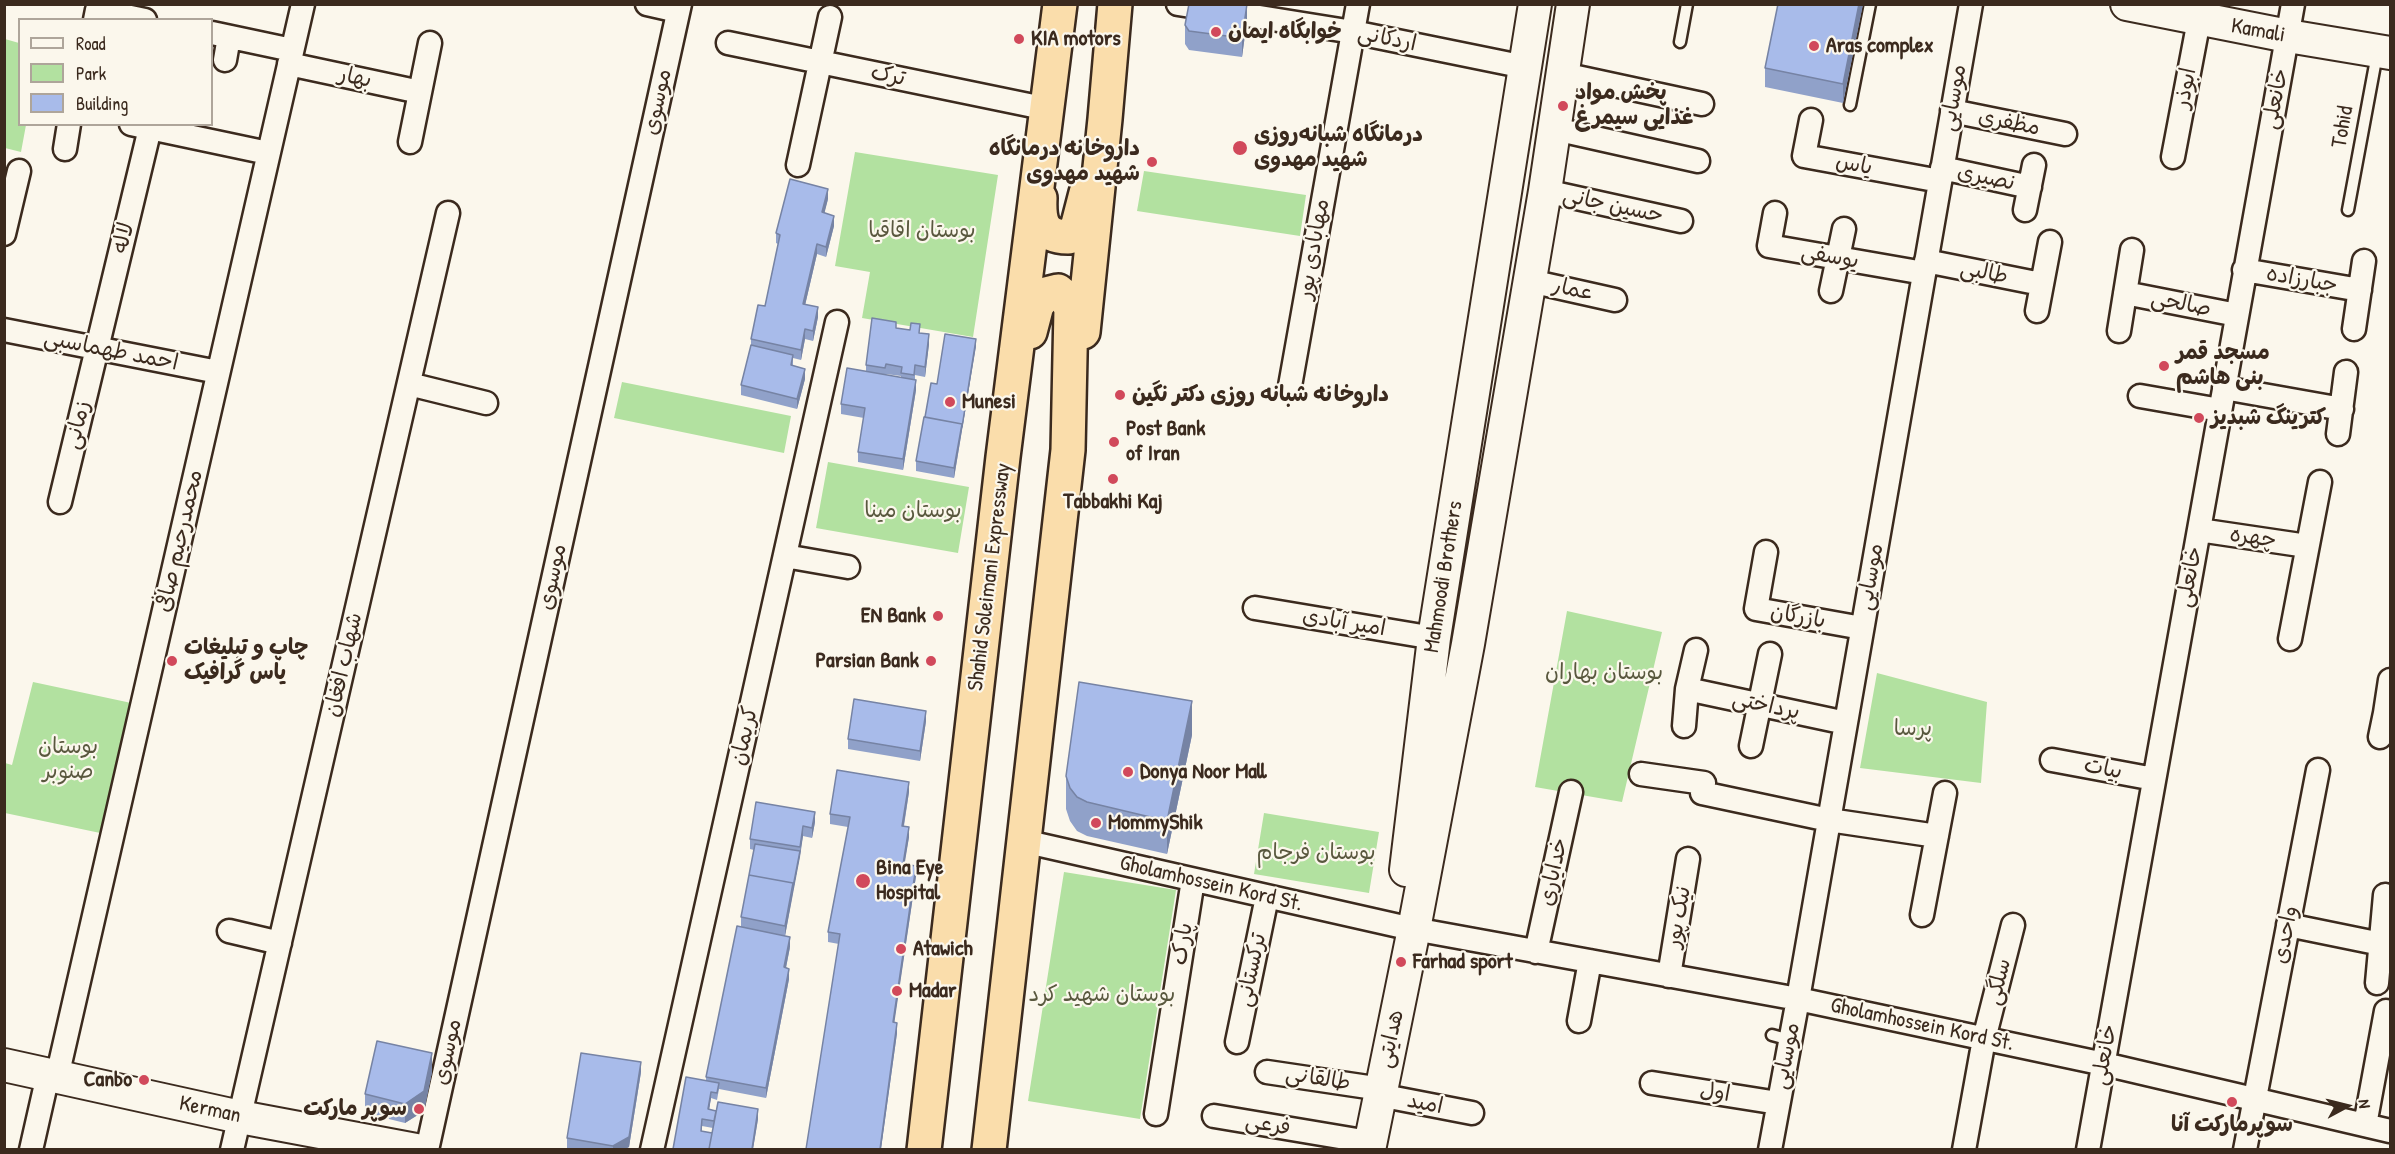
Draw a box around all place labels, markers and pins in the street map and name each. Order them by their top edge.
place label: خوابگاه ایمان [1228,19,1342,45]
marker: خوابگاه ایمان [1209,25,1223,39]
place label: KIA motors [1031,26,1121,52]
marker: KIA motors [1012,32,1026,46]
place label: Aras complex [1826,33,1934,59]
marker: Aras complex [1807,39,1821,53]
place label: پخش مواد غذایی سیمرغ [1575,80,1693,132]
marker: پخش مواد غذایی سیمرغ [1556,99,1570,113]
place label: درمانگاه شبانه‌روزی شهید مهدوی [1254,122,1423,174]
place label: داروخانه درمانگاه شهید مهدوی [989,136,1140,188]
marker: درمانگاه شبانه‌روزی شهید مهدوی [1231,139,1249,157]
marker: داروخانه درمانگاه شهید مهدوی [1145,155,1159,169]
place label: مسجد قمر بنی هاشم [2176,340,2270,392]
marker: مسجد قمر بنی هاشم [2157,359,2171,373]
place label: داروخانه شبانه روزی دکتر نگین [1132,382,1389,408]
marker: داروخانه شبانه روزی دکتر نگین [1113,388,1127,402]
place label: Munesi [962,389,1016,415]
marker: Munesi [943,395,957,409]
place label: کترینگ شبدیز [2211,405,2326,431]
marker: کترینگ شبدیز [2192,411,2206,425]
place label: Post Bank of Iran [1126,416,1205,468]
marker: Post Bank of Iran [1107,435,1121,449]
marker: Tabbakhi Kaj [1106,472,1120,486]
place label: Tabbakhi Kaj [1063,489,1163,515]
place label: EN Bank [861,603,926,629]
marker: EN Bank [931,609,945,623]
place label: چاپ و تبلیغات یاس گرافیک [184,635,308,686]
place label: Parsian Bank [815,648,919,674]
marker: چاپ و تبلیغات یاس گرافیک [165,654,179,668]
marker: Parsian Bank [924,654,938,668]
place label: Donya Noor Mall [1140,759,1266,785]
marker: Donya Noor Mall [1121,765,1135,779]
place label: MommyShik [1108,810,1203,836]
marker: MommyShik [1089,816,1103,830]
place label: Bina Eye Hospital [876,855,943,906]
marker: Bina Eye Hospital [854,872,872,890]
place label: Atawich [913,936,973,962]
marker: Atawich [894,942,908,956]
place label: Farhad sport [1413,949,1513,975]
marker: Farhad sport [1394,955,1408,969]
place label: Madar [909,978,956,1004]
marker: Madar [890,984,904,998]
place label: Canbo [83,1067,132,1093]
marker: Canbo [137,1073,151,1087]
marker: سوپرمارکت آنا [2225,1095,2239,1109]
place label: سوپر مارکت [303,1096,407,1122]
marker: سوپر مارکت [412,1102,426,1116]
place label: سوپرمارکت آنا [2171,1112,2293,1138]

